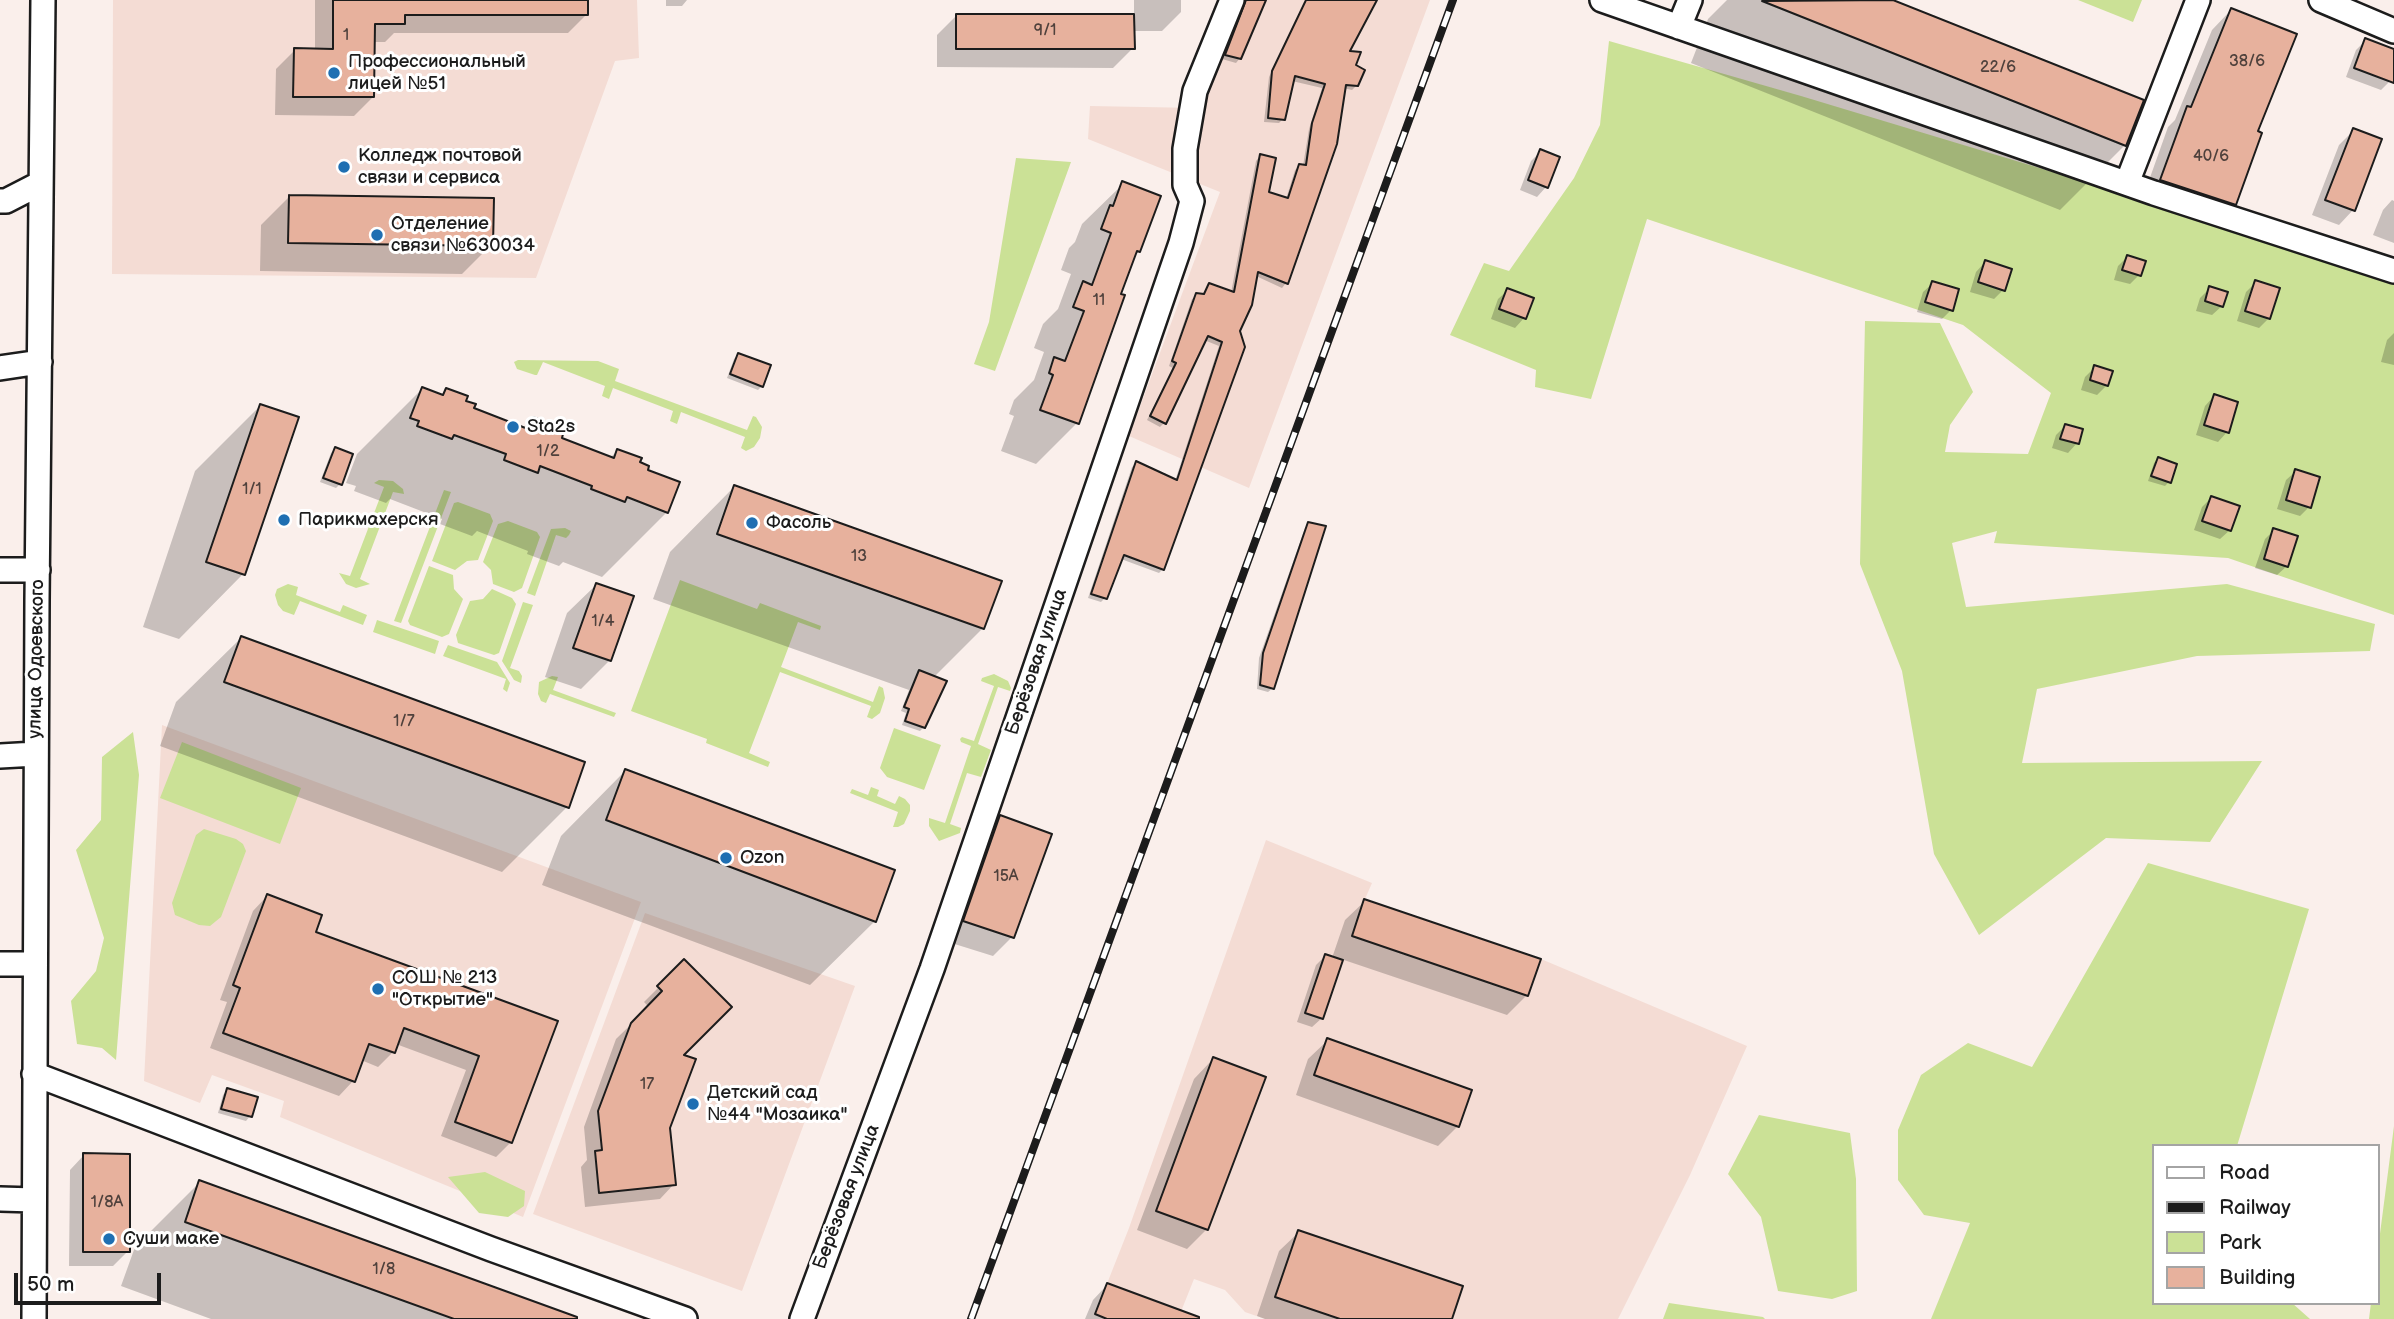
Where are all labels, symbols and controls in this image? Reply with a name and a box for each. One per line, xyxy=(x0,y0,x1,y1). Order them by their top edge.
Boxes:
house number: 9/1 xyxy=(1034,21,1056,41)
house number: 1 xyxy=(343,26,349,46)
place label: Профессиональный лицей №51 xyxy=(348,51,526,95)
house number: 38/6 xyxy=(2229,52,2265,72)
house number: 22/6 xyxy=(1980,58,2016,78)
marker: Профессиональный лицей №51 xyxy=(326,65,342,81)
place label: Колледж почтовой связи и сервиса xyxy=(358,145,522,189)
house number: 40/6 xyxy=(2193,147,2229,167)
marker: Колледж почтовой связи и сервиса xyxy=(336,159,352,175)
place label: Отделение связи №630034 xyxy=(391,213,535,257)
marker: Отделение связи №630034 xyxy=(369,227,385,243)
house number: 11 xyxy=(1093,291,1105,311)
place label: Sta2s xyxy=(527,416,575,438)
marker: Sta2s xyxy=(505,419,521,435)
house number: 1/2 xyxy=(537,442,559,462)
house number: 1/1 xyxy=(242,480,262,500)
place label: Парикмахерскя xyxy=(298,509,439,531)
marker: Парикмахерскя xyxy=(276,512,292,528)
place label: Фасоль xyxy=(766,512,831,534)
marker: Фасоль xyxy=(744,515,760,531)
house number: 13 xyxy=(851,547,867,567)
street label: улица Одоевского xyxy=(24,579,50,739)
street label: Берёзовая улица xyxy=(1001,586,1073,738)
house number: 1/4 xyxy=(591,612,615,632)
house number: 1/7 xyxy=(393,712,415,732)
place label: Ozon xyxy=(740,847,785,869)
marker: Ozon xyxy=(718,850,734,866)
house number: 15А xyxy=(993,867,1019,887)
place label: СОШ № 213 "Открытие" xyxy=(392,967,498,1011)
marker: СОШ № 213 "Открытие" xyxy=(370,981,386,997)
house number: 17 xyxy=(640,1075,654,1095)
place label: Детский сад №44 "Мозаика" xyxy=(707,1082,847,1126)
marker: Детский сад №44 "Мозаика" xyxy=(685,1096,701,1112)
street label: Берёзовая улица xyxy=(809,1121,885,1273)
legend xyxy=(2152,1144,2380,1305)
text: Road xyxy=(2219,1160,2270,1185)
house number: 1/8А xyxy=(91,1193,123,1213)
text: Railway xyxy=(2219,1195,2291,1220)
place label: Суши маке xyxy=(123,1228,219,1250)
text: Park xyxy=(2219,1230,2261,1255)
marker: Суши маке xyxy=(101,1231,117,1247)
scale bar xyxy=(18,1260,164,1304)
house number: 1/8 xyxy=(373,1260,395,1280)
text: Building xyxy=(2219,1265,2295,1290)
text: 50 m xyxy=(27,1272,74,1297)

